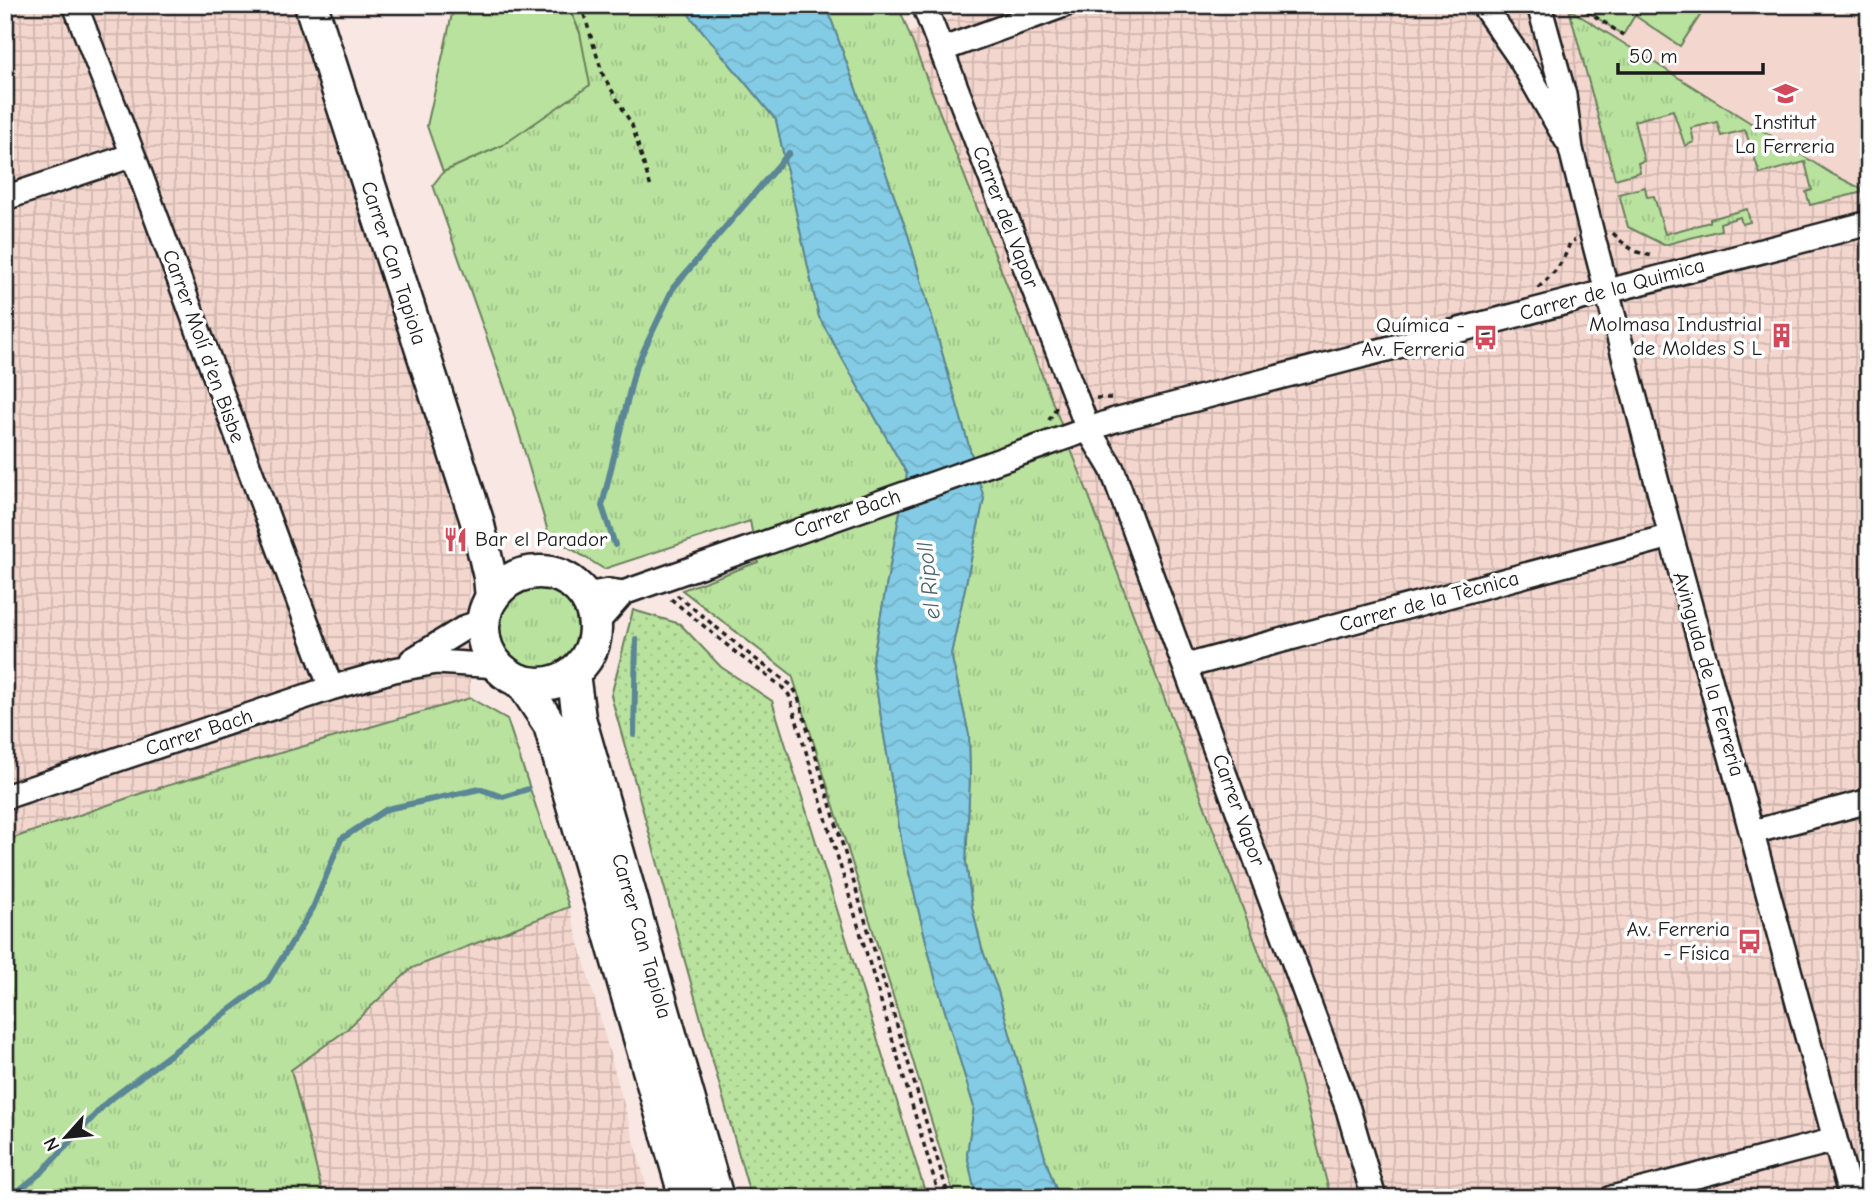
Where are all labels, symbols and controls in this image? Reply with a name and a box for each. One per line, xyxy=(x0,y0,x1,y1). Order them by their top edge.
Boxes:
scale bar xyxy=(1618,32,1764,76)
text: 50 m xyxy=(1629,44,1678,68)
school or university icon: Institut La Ferreria xyxy=(1771,79,1799,107)
place label: Institut La Ferreria xyxy=(1735,110,1835,158)
street label: Carrer del Vapor xyxy=(968,142,1044,292)
street label: Carrer Can Tapiola xyxy=(356,178,432,348)
street label: Carrer Molí d'en Bisbe xyxy=(158,246,250,446)
street label: Carrer de la Quimica xyxy=(1517,253,1707,325)
place label: Molmasa Industrial de Moldes S L xyxy=(1589,312,1762,360)
place label: Química - Av. Ferreria xyxy=(1362,313,1465,361)
building icon: Molmasa Industrial de Moldes S L xyxy=(1768,322,1796,350)
bus stop icon: Química - Av. Ferreria xyxy=(1471,323,1499,351)
street label: Carrer Bach xyxy=(791,484,903,542)
restaurant icon: Bar el Parador xyxy=(441,525,469,553)
place label: Bar el Parador xyxy=(475,527,608,551)
water label: el Ripoll xyxy=(911,540,946,621)
street label: Carrer de la Tècnica xyxy=(1337,565,1521,637)
street label: Avinguda de la Ferreria xyxy=(1668,569,1750,779)
street label: Carrer Bach xyxy=(142,703,256,761)
street label: Carrer Vapor xyxy=(1208,751,1271,870)
street label: Carrer Can Tapiola xyxy=(607,851,677,1021)
place label: Av. Ferreria - Física xyxy=(1627,917,1730,965)
bus stop icon: Av. Ferreria - Física xyxy=(1736,927,1764,955)
north arrow xyxy=(32,1102,102,1172)
text: N xyxy=(39,1134,64,1155)

